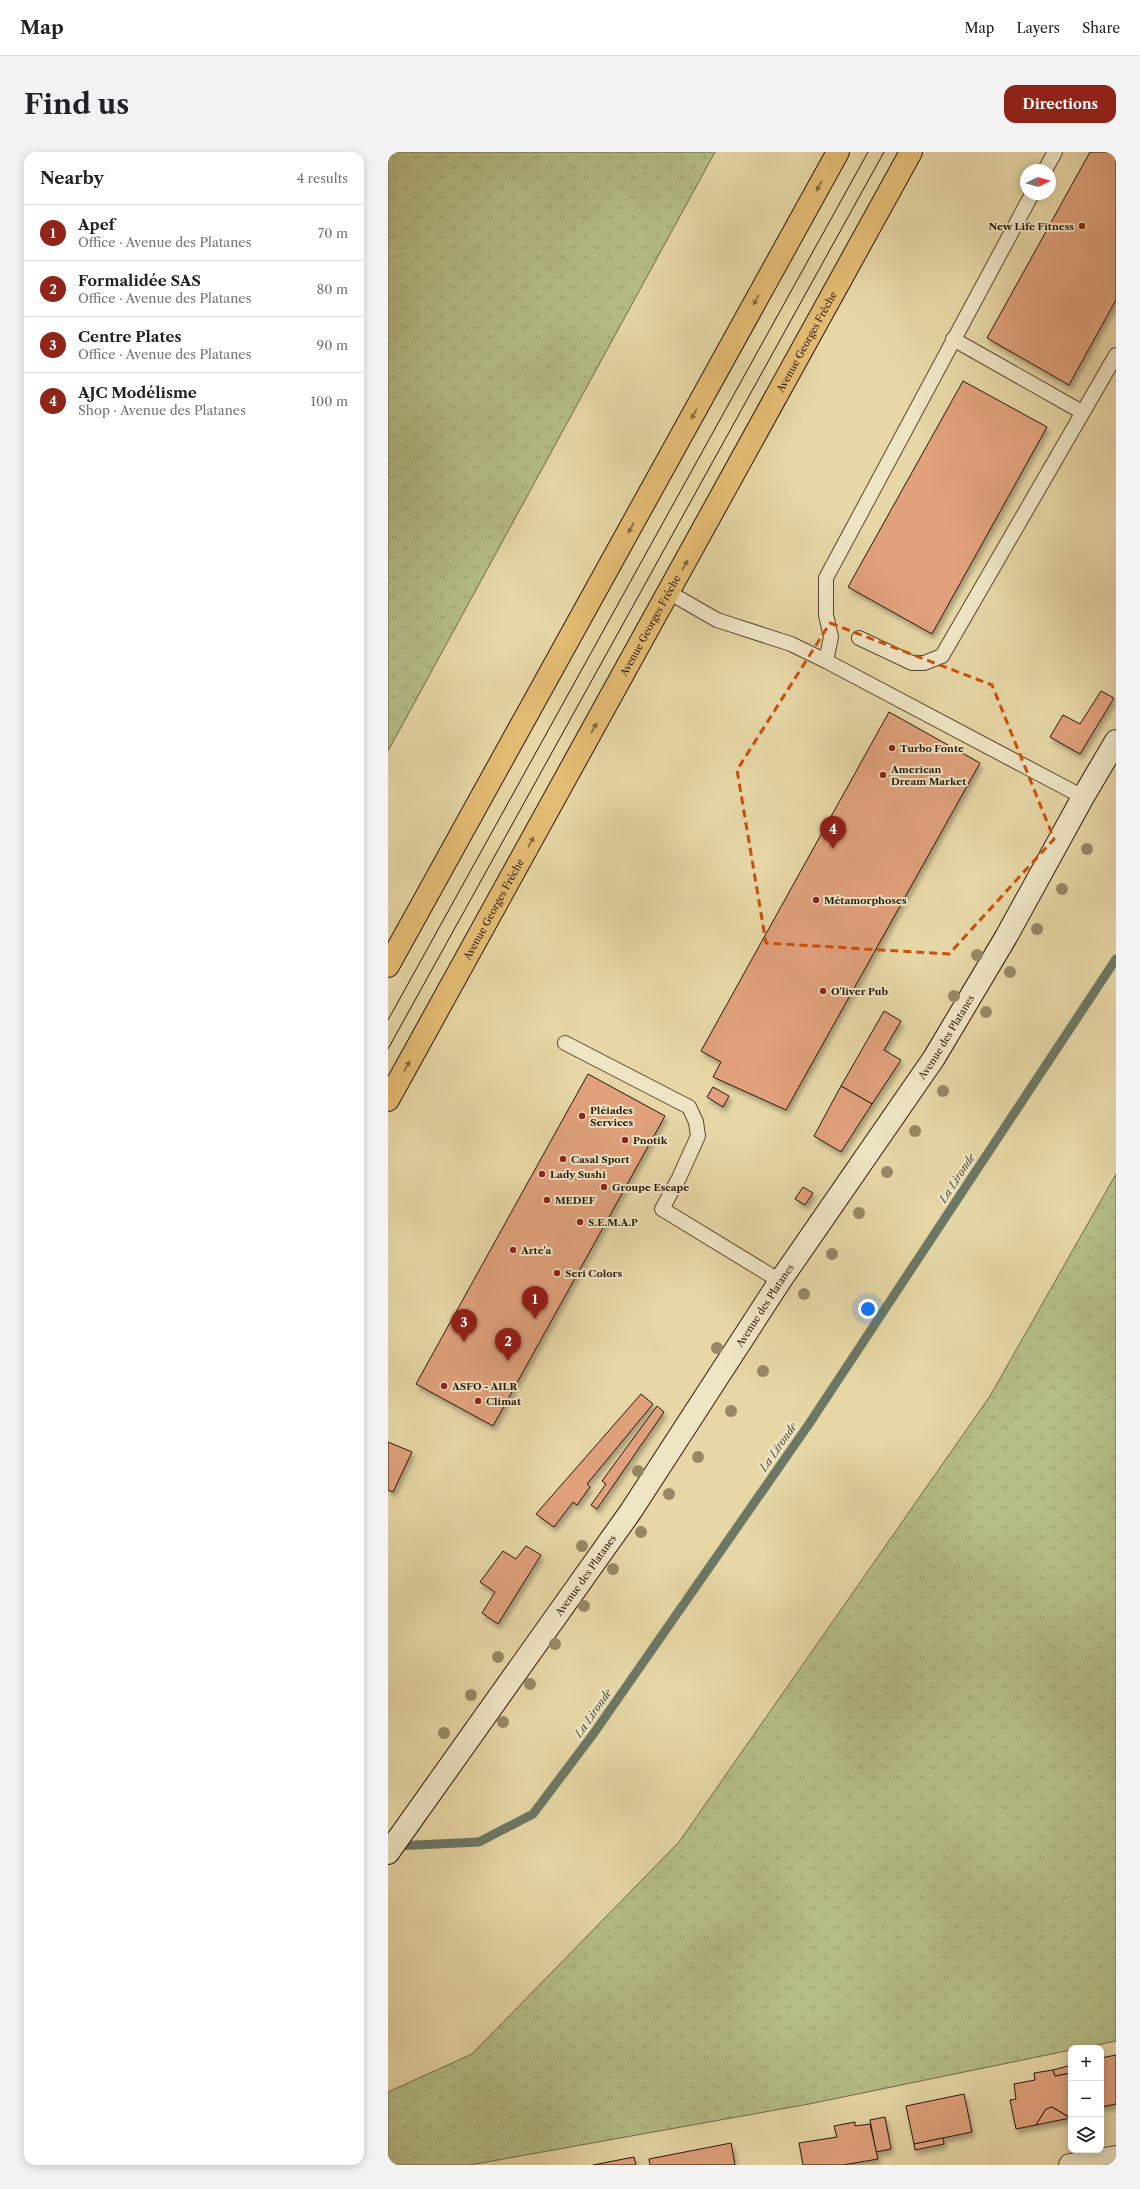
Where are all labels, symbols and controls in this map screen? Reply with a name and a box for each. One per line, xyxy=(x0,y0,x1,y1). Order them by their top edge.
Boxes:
text: Map xyxy=(20,16,64,39)
text: Map xyxy=(964,19,994,37)
text: Layers xyxy=(1016,19,1060,37)
text: Share xyxy=(1082,19,1120,37)
button: Directions xyxy=(1004,85,1116,123)
text: Find us xyxy=(24,87,129,121)
north arrow xyxy=(1020,164,1056,200)
text: Nearby xyxy=(40,168,104,188)
text: 4 results xyxy=(297,170,348,186)
one-way arrow xyxy=(816,180,822,192)
text: Apef xyxy=(78,215,115,234)
place label: New Life Fitness xyxy=(989,220,1074,233)
marker: New Life Fitness xyxy=(1077,221,1087,231)
text: 1 xyxy=(50,225,56,241)
text: 70 m xyxy=(318,225,348,241)
text: Office · Avenue des Platanes xyxy=(78,234,251,250)
text: Formalidée SAS xyxy=(78,271,201,290)
text: 2 xyxy=(49,281,57,297)
text: 80 m xyxy=(316,281,348,297)
street label: Avenue Georges Frêche xyxy=(773,289,840,396)
text: Office · Avenue des Platanes xyxy=(78,290,251,306)
one-way arrow xyxy=(753,294,760,306)
text: Centre Plates xyxy=(78,327,181,346)
text: 3 xyxy=(49,337,57,353)
text: 90 m xyxy=(317,337,348,353)
text: Office · Avenue des Platanes xyxy=(78,346,251,362)
text: AJC Modélisme xyxy=(78,383,197,402)
text: 4 xyxy=(49,393,57,409)
text: 100 m xyxy=(310,393,348,409)
text: Shop · Avenue des Platanes xyxy=(78,402,246,418)
one-way arrow xyxy=(690,408,697,420)
one-way arrow xyxy=(628,522,635,534)
one-way arrow xyxy=(681,560,688,571)
street label: Avenue Georges Frêche xyxy=(617,573,684,679)
one-way arrow xyxy=(591,722,598,734)
place label: Turbo Fonte xyxy=(900,742,964,755)
marker: Turbo Fonte xyxy=(887,743,897,753)
place label: American Dream Market xyxy=(890,763,966,788)
marker: American Dream Market xyxy=(878,770,888,780)
pin: 4 xyxy=(820,816,846,849)
one-way arrow xyxy=(528,836,535,848)
street label: Avenue Georges Frêche xyxy=(460,856,527,963)
place label: Métamorphoses xyxy=(824,894,907,907)
marker: Métamorphoses xyxy=(811,895,821,905)
place label: O'liver Pub xyxy=(831,985,888,998)
marker: O'liver Pub xyxy=(818,986,828,996)
street label: Avenue des Platanes xyxy=(915,992,977,1083)
one-way arrow xyxy=(404,1060,410,1072)
place label: Pléiades Services xyxy=(590,1104,633,1129)
marker: Pléiades Services xyxy=(577,1111,587,1121)
place label: Pnotik xyxy=(633,1134,668,1147)
marker: Pnotik xyxy=(620,1135,630,1145)
water label: La Lironde xyxy=(935,1150,978,1206)
place label: Casal Sport xyxy=(571,1153,630,1166)
marker: Casal Sport xyxy=(558,1154,568,1164)
place label: Lady Sushi xyxy=(550,1168,606,1181)
marker: Lady Sushi xyxy=(537,1169,547,1179)
place label: Groupe Escape xyxy=(612,1181,689,1194)
marker: Groupe Escape xyxy=(599,1182,609,1192)
place label: MEDEF xyxy=(555,1194,596,1207)
marker: MEDEF xyxy=(542,1195,552,1205)
place label: S.E.M.A.P xyxy=(588,1216,638,1229)
marker: S.E.M.A.P xyxy=(575,1217,585,1227)
place label: Arte'a xyxy=(520,1244,552,1257)
marker: Arte'a xyxy=(508,1245,518,1255)
street label: Avenue des Platanes xyxy=(733,1261,797,1350)
place label: Seri Colors xyxy=(565,1267,623,1280)
marker: Seri Colors xyxy=(552,1268,562,1278)
pin: 1 xyxy=(522,1286,548,1319)
your location xyxy=(858,1299,878,1319)
pin: 3 xyxy=(451,1309,477,1342)
pin: 2 xyxy=(495,1328,521,1361)
place label: ASFO - AILR xyxy=(451,1380,518,1393)
marker: ASFO - AILR xyxy=(439,1381,449,1391)
place label: Climat xyxy=(486,1395,521,1408)
marker: Climat xyxy=(473,1396,483,1406)
water label: La Lironde xyxy=(756,1420,800,1475)
street label: Avenue des Platanes xyxy=(552,1532,619,1619)
water label: La Lironde xyxy=(571,1686,615,1741)
map controls xyxy=(1068,2045,1104,2153)
button: + xyxy=(1068,2045,1104,2081)
button: − xyxy=(1068,2081,1104,2117)
button: layers xyxy=(1068,2117,1104,2153)

